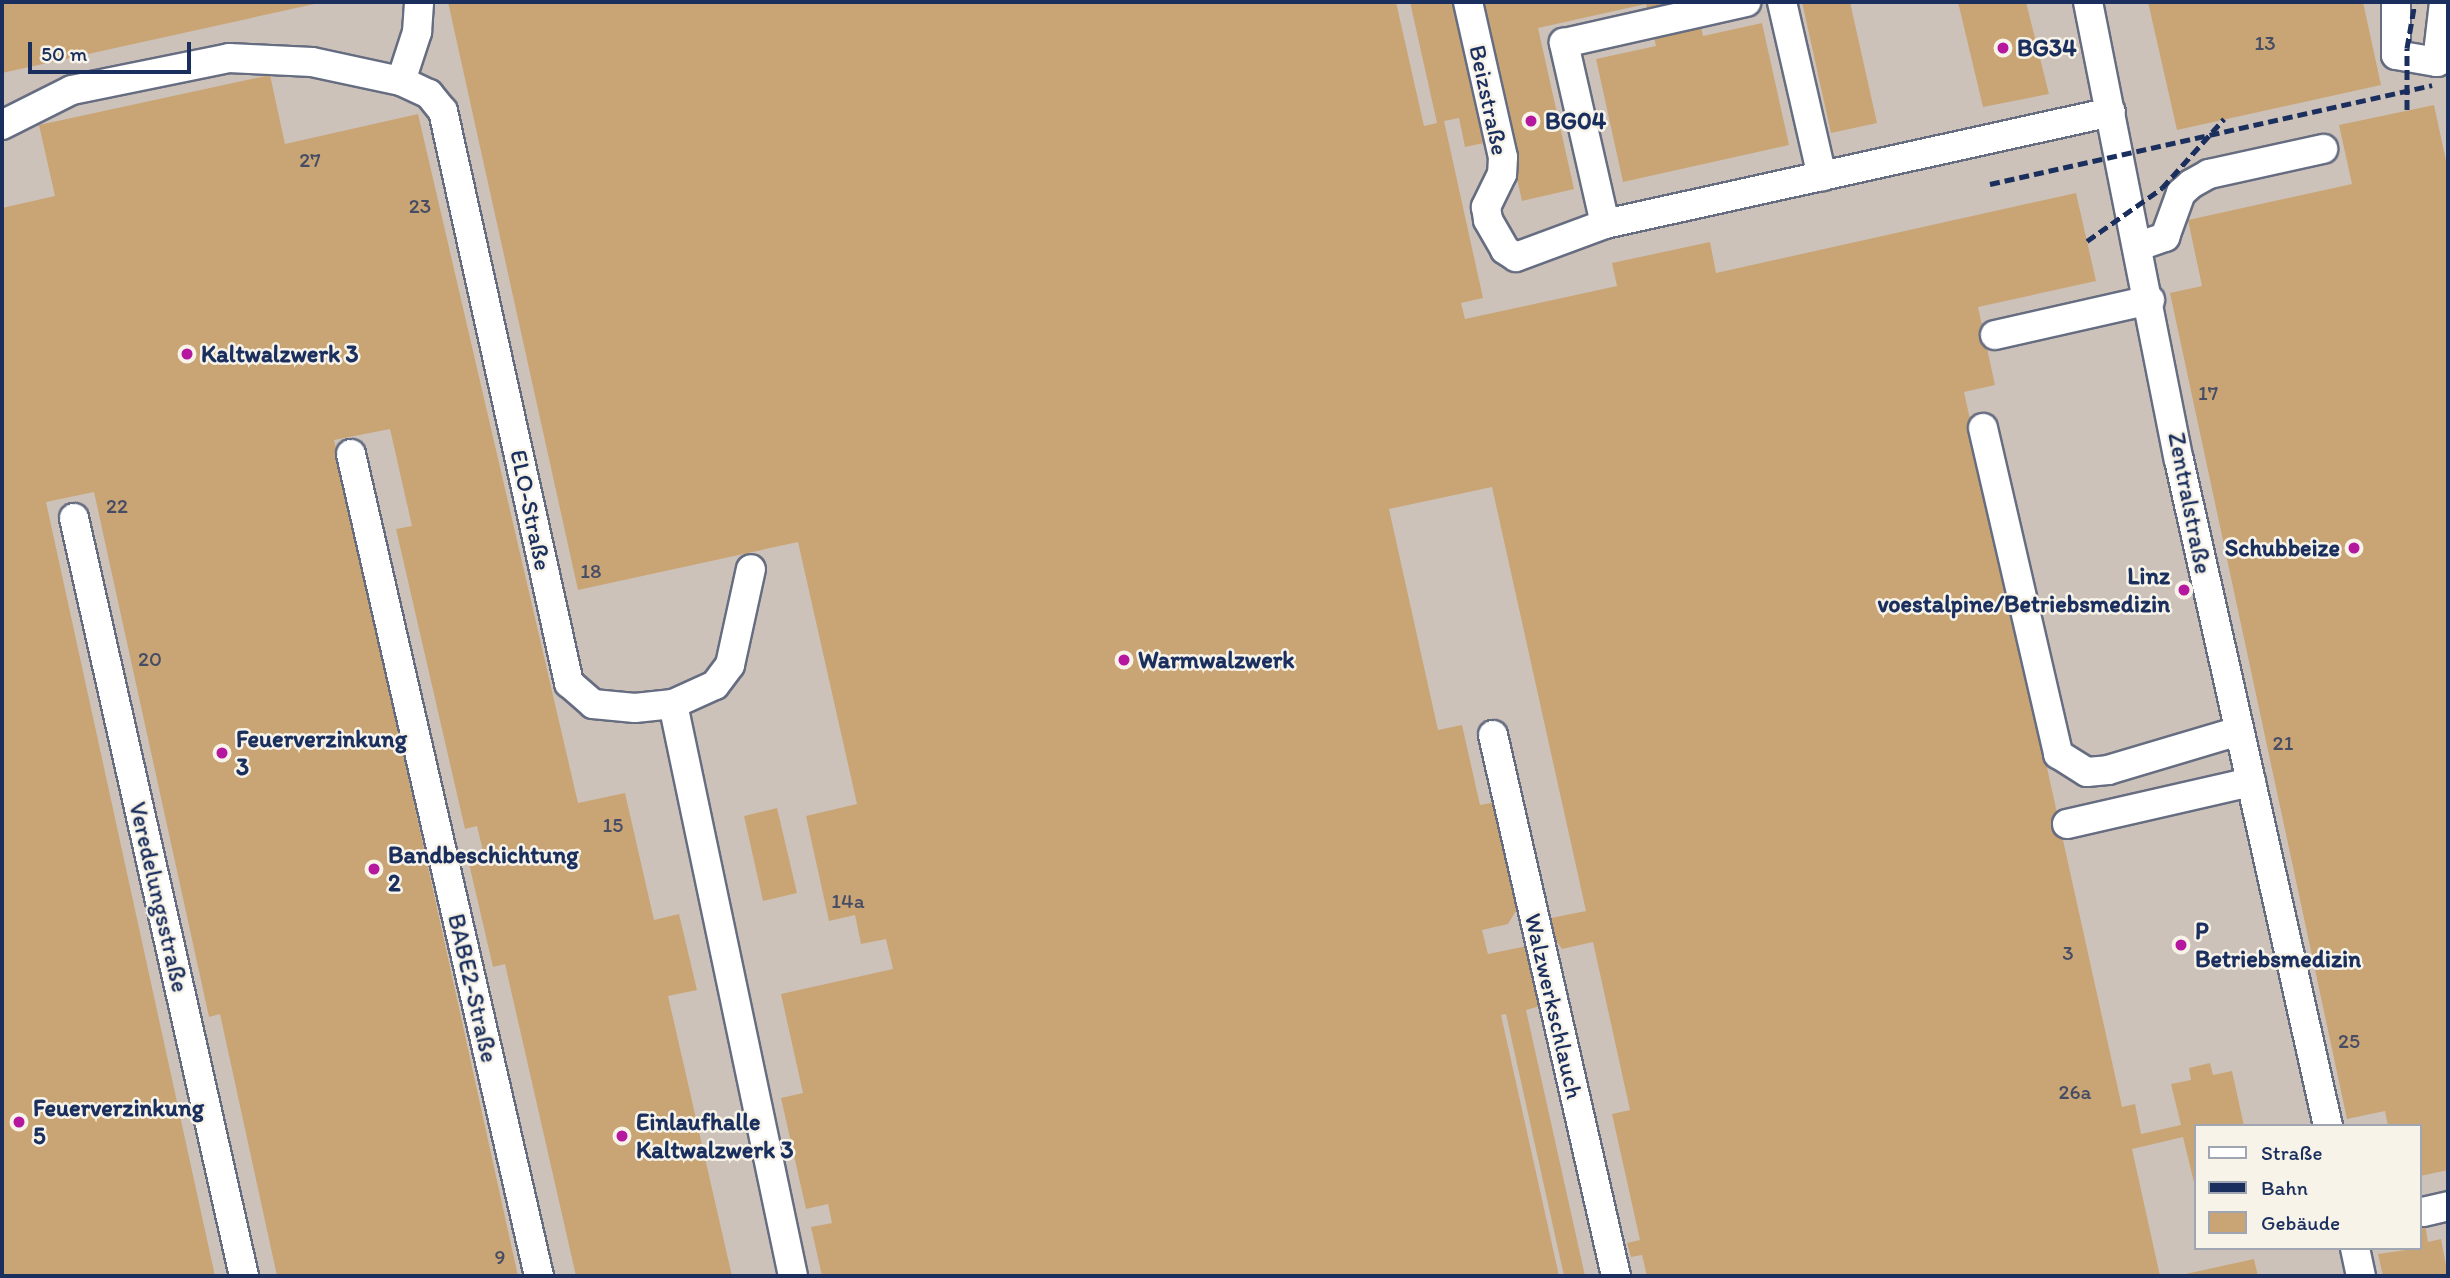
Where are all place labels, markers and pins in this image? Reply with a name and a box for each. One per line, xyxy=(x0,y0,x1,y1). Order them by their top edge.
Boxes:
place label: BG34 xyxy=(2017,34,2077,62)
marker: BG34 xyxy=(1995,40,2011,56)
place label: BG04 xyxy=(1545,107,1606,135)
marker: BG04 xyxy=(1523,113,1539,129)
place label: Kaltwalzwerk 3 xyxy=(201,340,359,368)
marker: Kaltwalzwerk 3 xyxy=(179,346,195,362)
place label: Schubbeize xyxy=(2225,534,2340,562)
marker: Schubbeize xyxy=(2346,540,2362,556)
place label: Linz voestalpine/Betriebsmedizin xyxy=(1877,562,2170,618)
marker: Linz voestalpine/Betriebsmedizin xyxy=(2176,582,2192,598)
place label: Warmwalzwerk xyxy=(1138,646,1295,674)
marker: Warmwalzwerk xyxy=(1116,652,1132,668)
place label: Feuerverzinkung 3 xyxy=(236,725,407,781)
marker: Feuerverzinkung 3 xyxy=(214,745,230,761)
place label: Bandbeschichtung 2 xyxy=(388,841,578,897)
marker: Bandbeschichtung 2 xyxy=(366,861,382,877)
place label: P Betriebsmedizin xyxy=(2195,917,2361,973)
marker: P Betriebsmedizin xyxy=(2173,937,2189,953)
place label: Feuerverzinkung 5 xyxy=(33,1094,204,1150)
place label: Einlaufhalle Kaltwalzwerk 3 xyxy=(636,1108,794,1164)
marker: Feuerverzinkung 5 xyxy=(11,1114,27,1130)
marker: Einlaufhalle Kaltwalzwerk 3 xyxy=(614,1128,630,1144)

